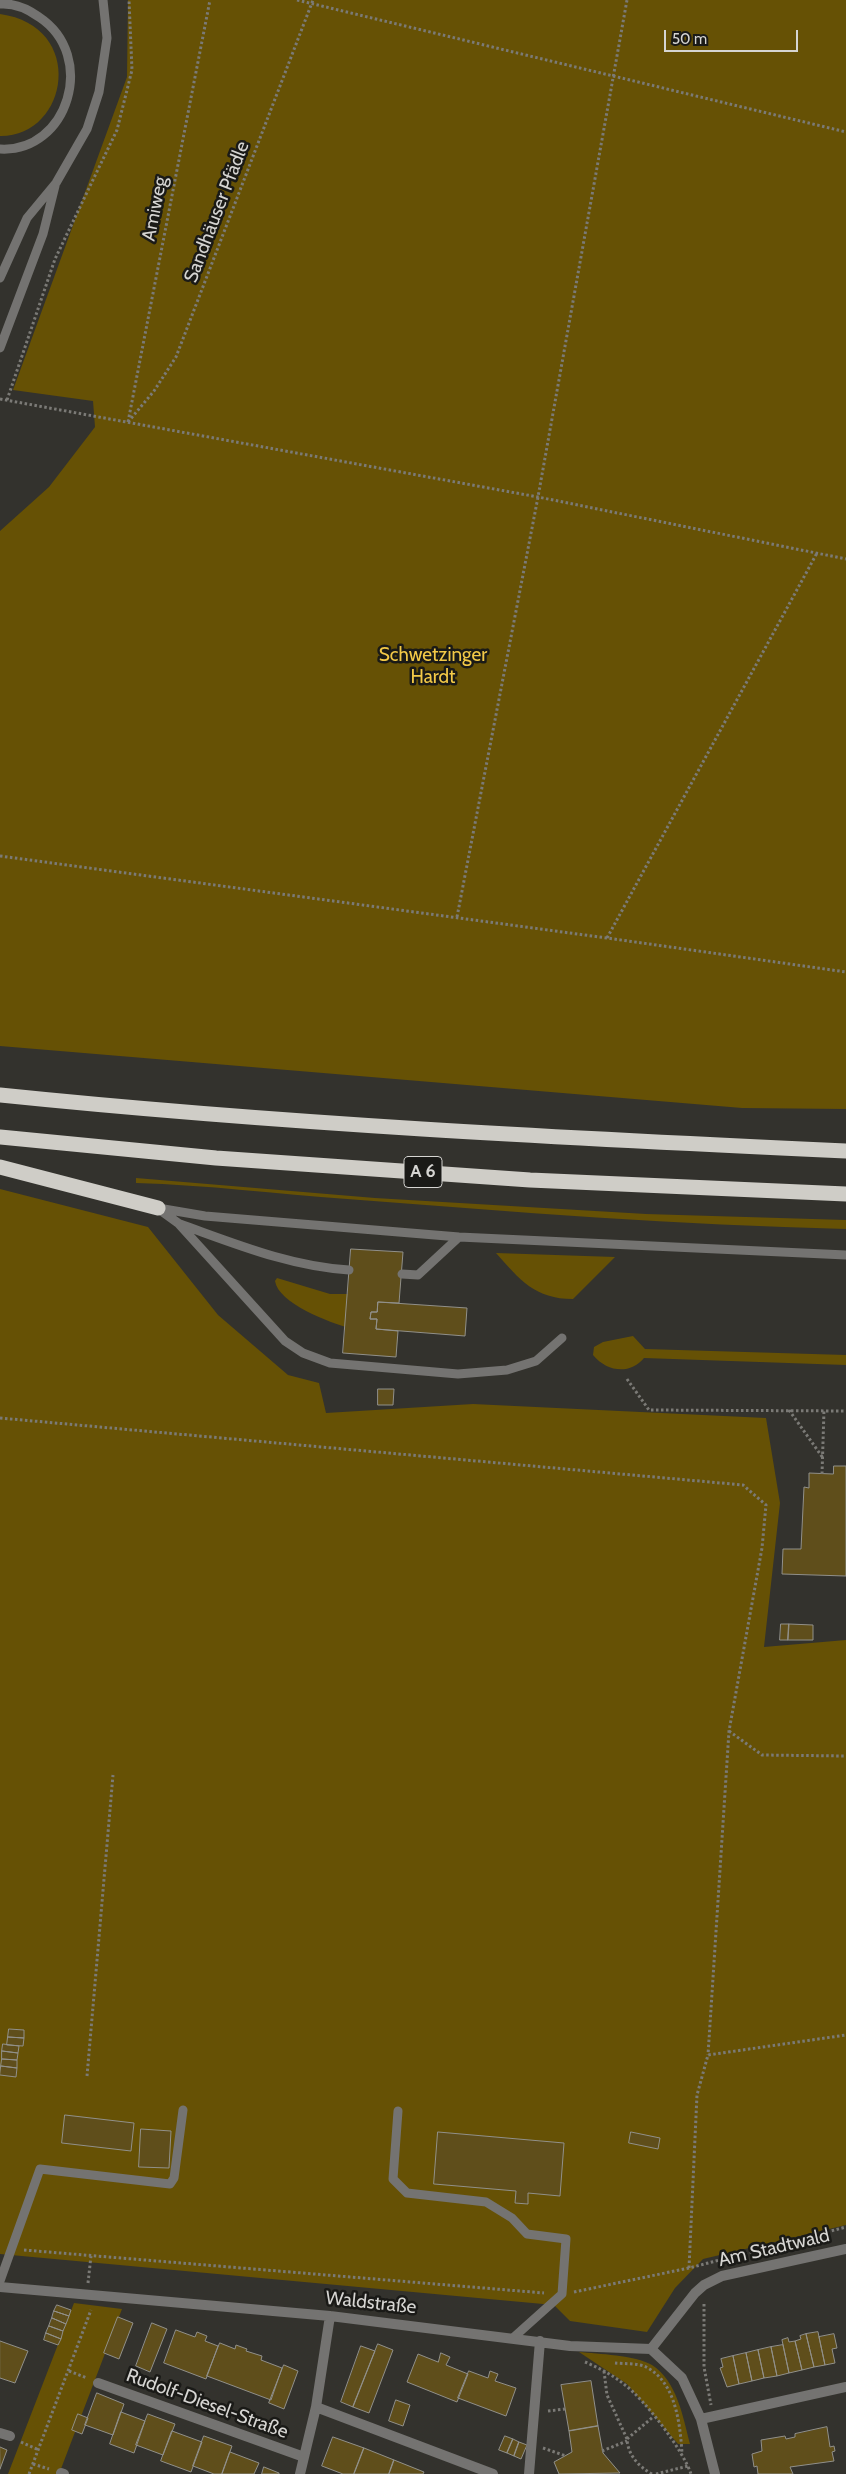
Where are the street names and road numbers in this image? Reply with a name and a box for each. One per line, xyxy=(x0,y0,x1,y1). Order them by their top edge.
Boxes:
street label: Sandhäuser Pfädle xyxy=(180,138,254,286)
street label: Amiweg xyxy=(138,175,172,243)
road number: A 6 xyxy=(404,1156,442,1188)
street label: Am Stadtwald xyxy=(716,2224,832,2272)
street label: Waldstraße xyxy=(324,2287,418,2319)
street label: Rudolf-Diesel-Straße xyxy=(123,2364,291,2444)

